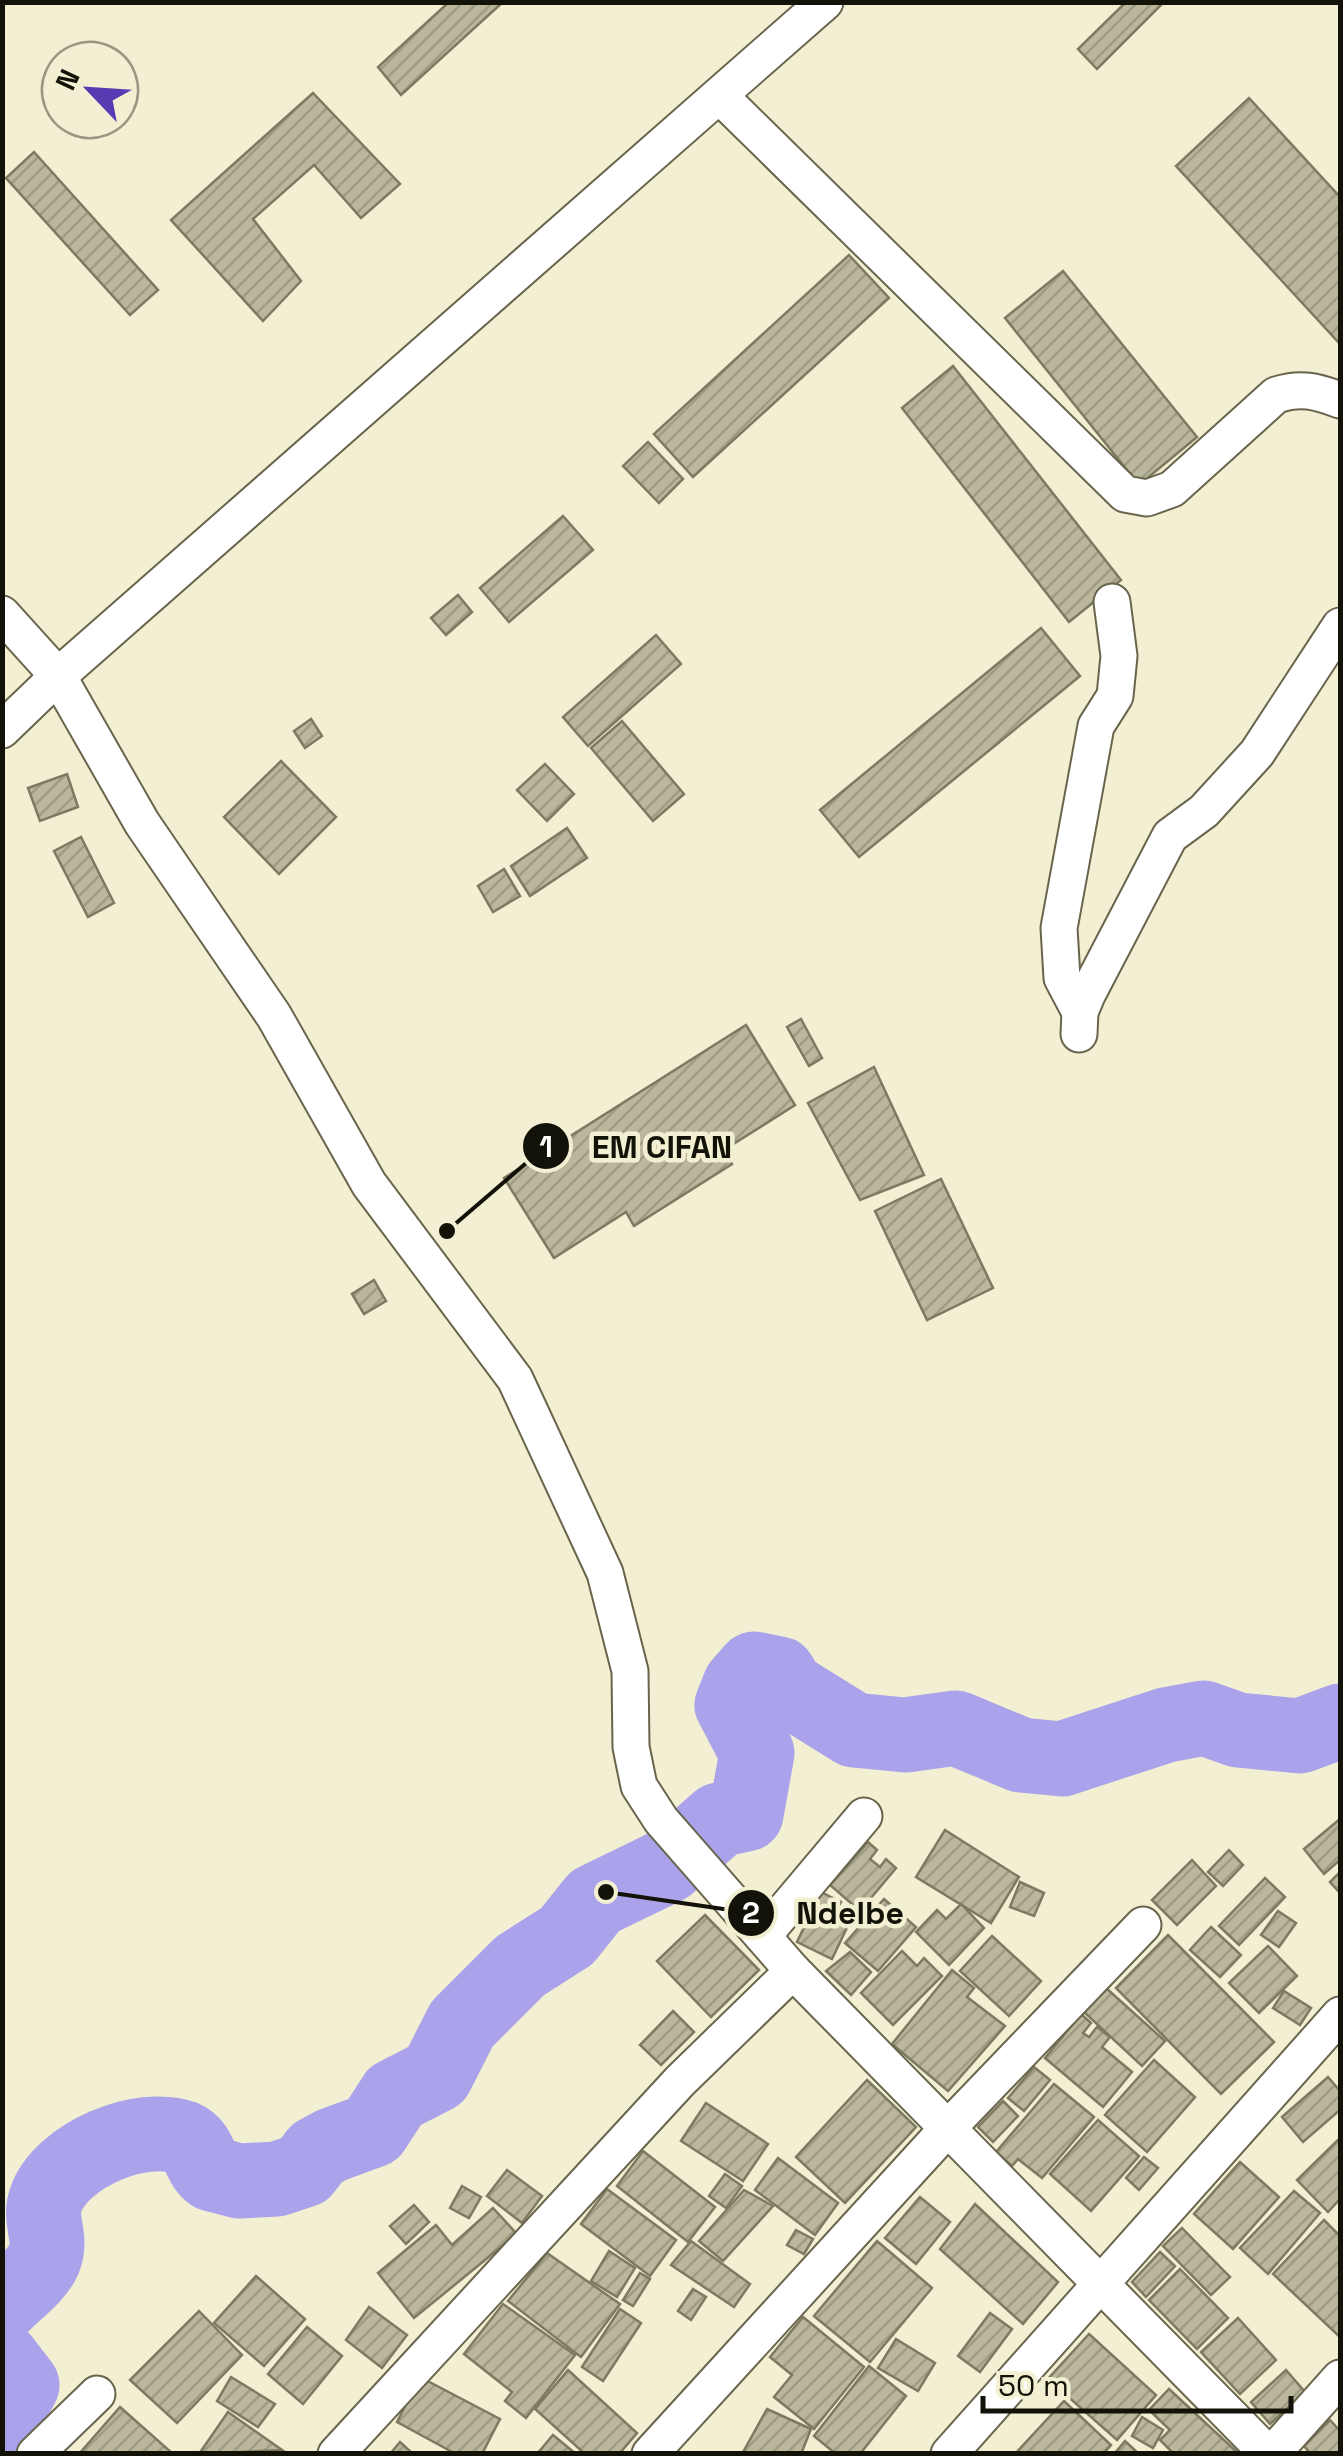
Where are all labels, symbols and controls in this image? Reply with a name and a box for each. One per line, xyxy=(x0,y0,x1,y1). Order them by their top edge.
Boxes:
north arrow xyxy=(40,40,140,140)
text: N xyxy=(47,63,88,96)
callout: EM CIFAN xyxy=(521,1115,752,1177)
text: 1 xyxy=(539,1127,553,1166)
text: EM CIFAN xyxy=(592,1127,732,1167)
callout: Ndelbe xyxy=(726,1882,924,1944)
text: 2 xyxy=(742,1893,760,1932)
text: Ndelbe xyxy=(796,1893,904,1933)
scale bar xyxy=(983,2351,1290,2413)
text: 50 m xyxy=(998,2366,1069,2405)

